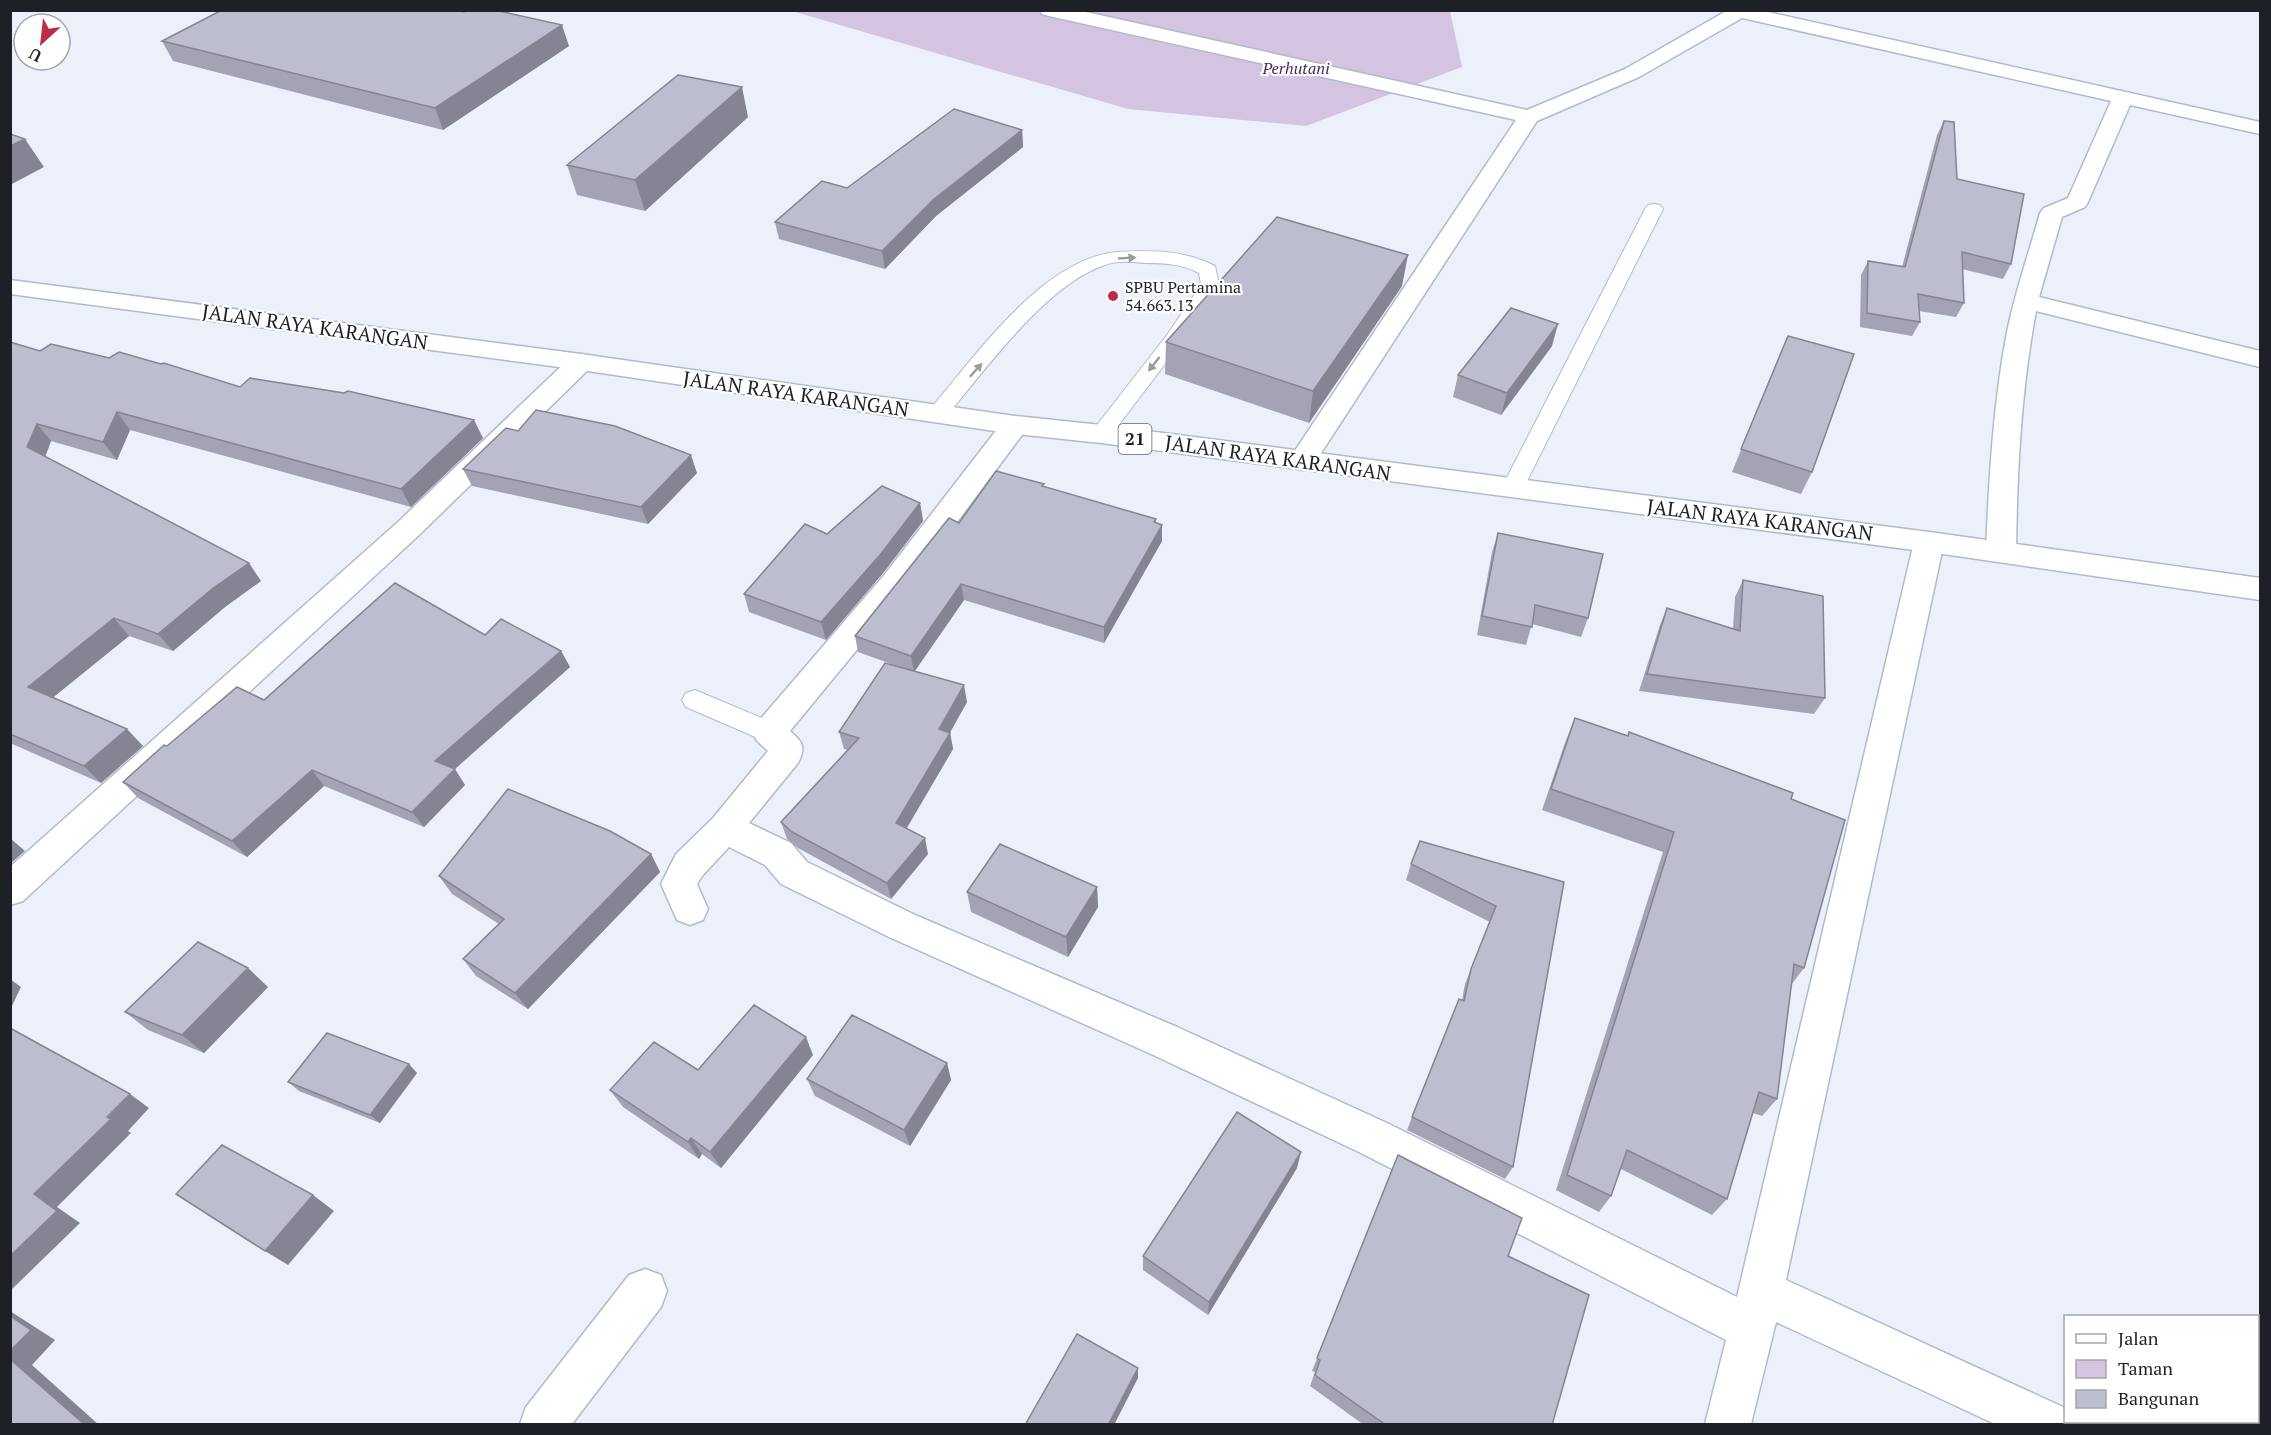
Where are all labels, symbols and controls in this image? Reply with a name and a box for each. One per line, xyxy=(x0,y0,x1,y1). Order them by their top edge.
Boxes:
north arrow xyxy=(12,12,72,72)
text: U xyxy=(25,43,45,68)
park label: Perhutani xyxy=(1261,57,1330,79)
one-way arrow xyxy=(1117,253,1136,262)
place label: SPBU Pertamina 54.663.13 xyxy=(1125,276,1241,316)
marker: SPBU Pertamina 54.663.13 xyxy=(1106,289,1120,303)
street label: JALAN RAYA KARANGAN xyxy=(200,297,430,356)
one-way arrow xyxy=(1148,356,1160,371)
one-way arrow xyxy=(969,363,982,378)
street label: JALAN RAYA KARANGAN xyxy=(681,364,911,423)
road number: 21 xyxy=(1118,424,1152,454)
street label: JALAN RAYA KARANGAN xyxy=(1163,428,1393,487)
street label: JALAN RAYA KARANGAN xyxy=(1645,492,1875,547)
legend xyxy=(2064,1315,2259,1423)
text: Jalan xyxy=(2118,1326,2159,1350)
text: Taman xyxy=(2118,1356,2173,1380)
text: Bangunan xyxy=(2118,1386,2199,1410)

